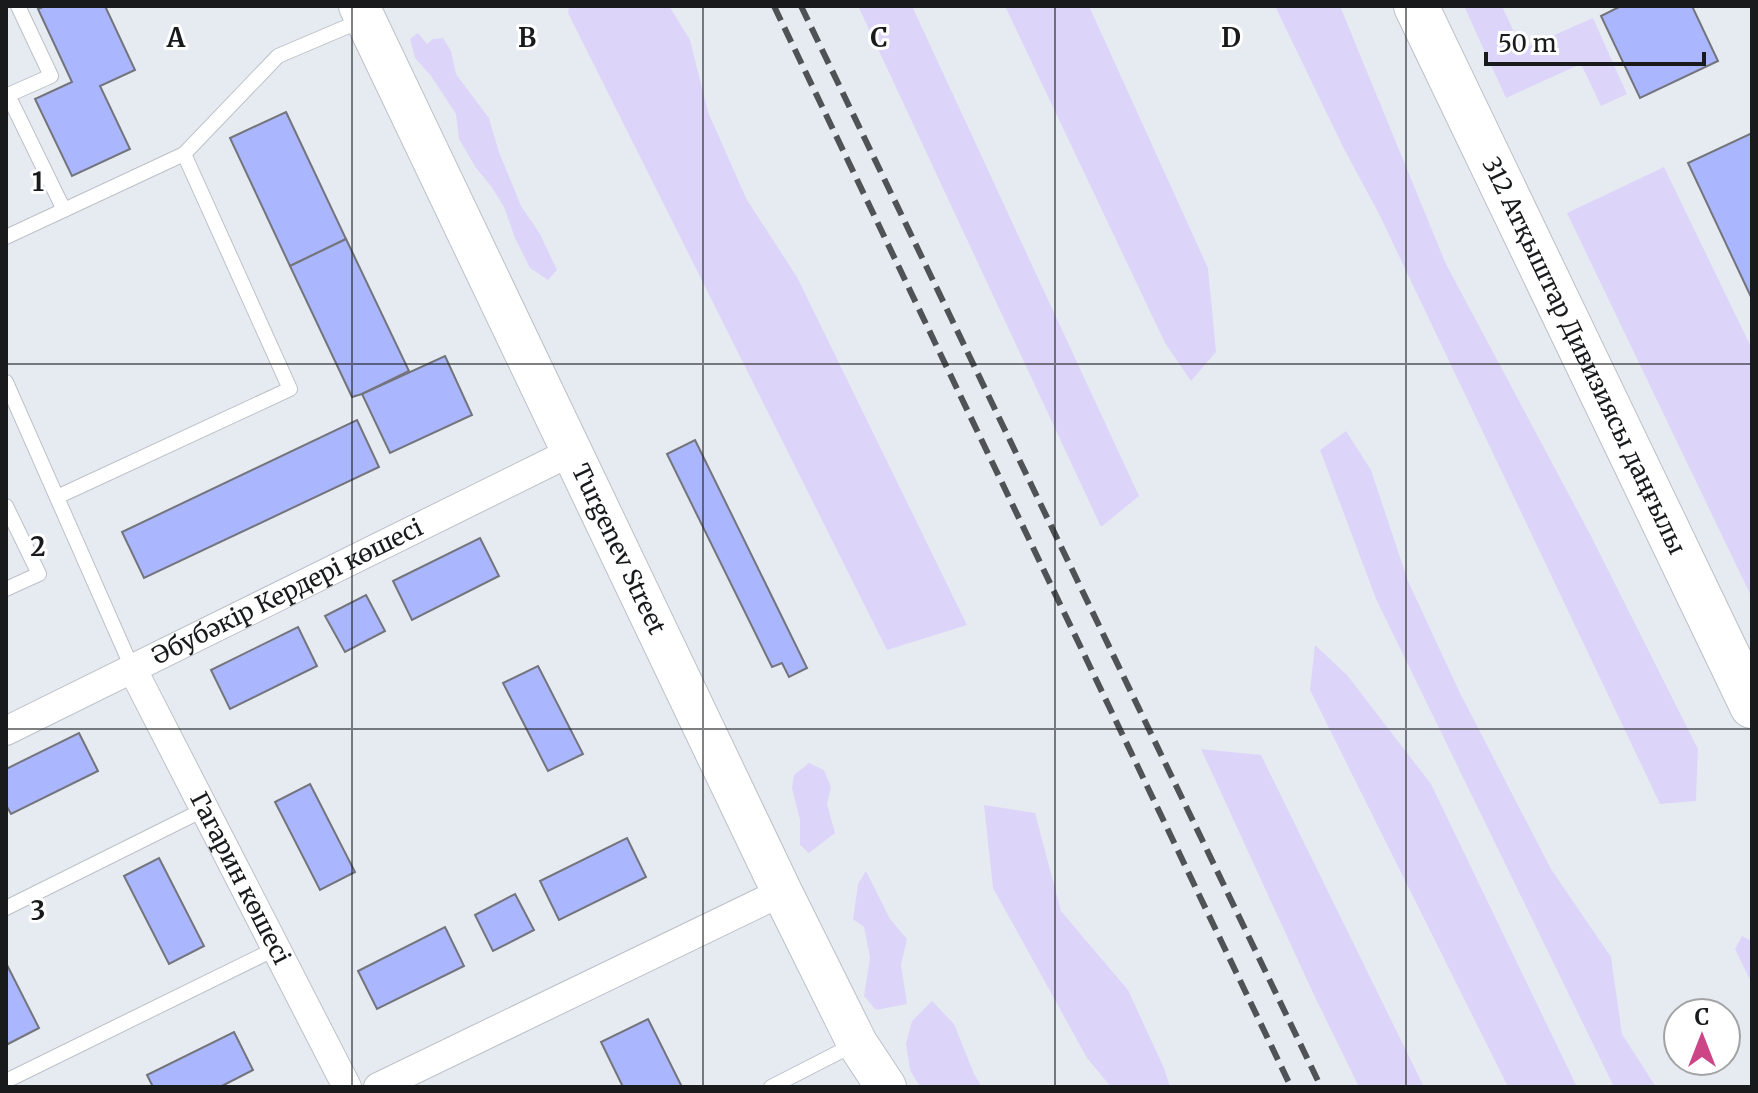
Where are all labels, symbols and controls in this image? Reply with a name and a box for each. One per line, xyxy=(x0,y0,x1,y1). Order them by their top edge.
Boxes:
scale bar xyxy=(1486,16,1704,66)
text: A xyxy=(166,21,186,54)
text: B xyxy=(518,21,536,54)
text: C xyxy=(870,21,888,54)
text: D xyxy=(1221,21,1241,54)
text: 50 m xyxy=(1498,28,1557,59)
street label: 312 Атқыштар Дивизиясы даңғылы xyxy=(1476,152,1693,559)
text: 1 xyxy=(32,165,44,198)
street label: Turgenev Street xyxy=(565,459,673,640)
street label: Әбубәкір Кердері көшесі xyxy=(147,512,428,671)
text: 2 xyxy=(30,530,46,563)
street label: Гагарин көшесі xyxy=(183,787,297,970)
text: 3 xyxy=(31,894,45,927)
north arrow xyxy=(1662,997,1742,1077)
text: С xyxy=(1695,1003,1709,1031)

